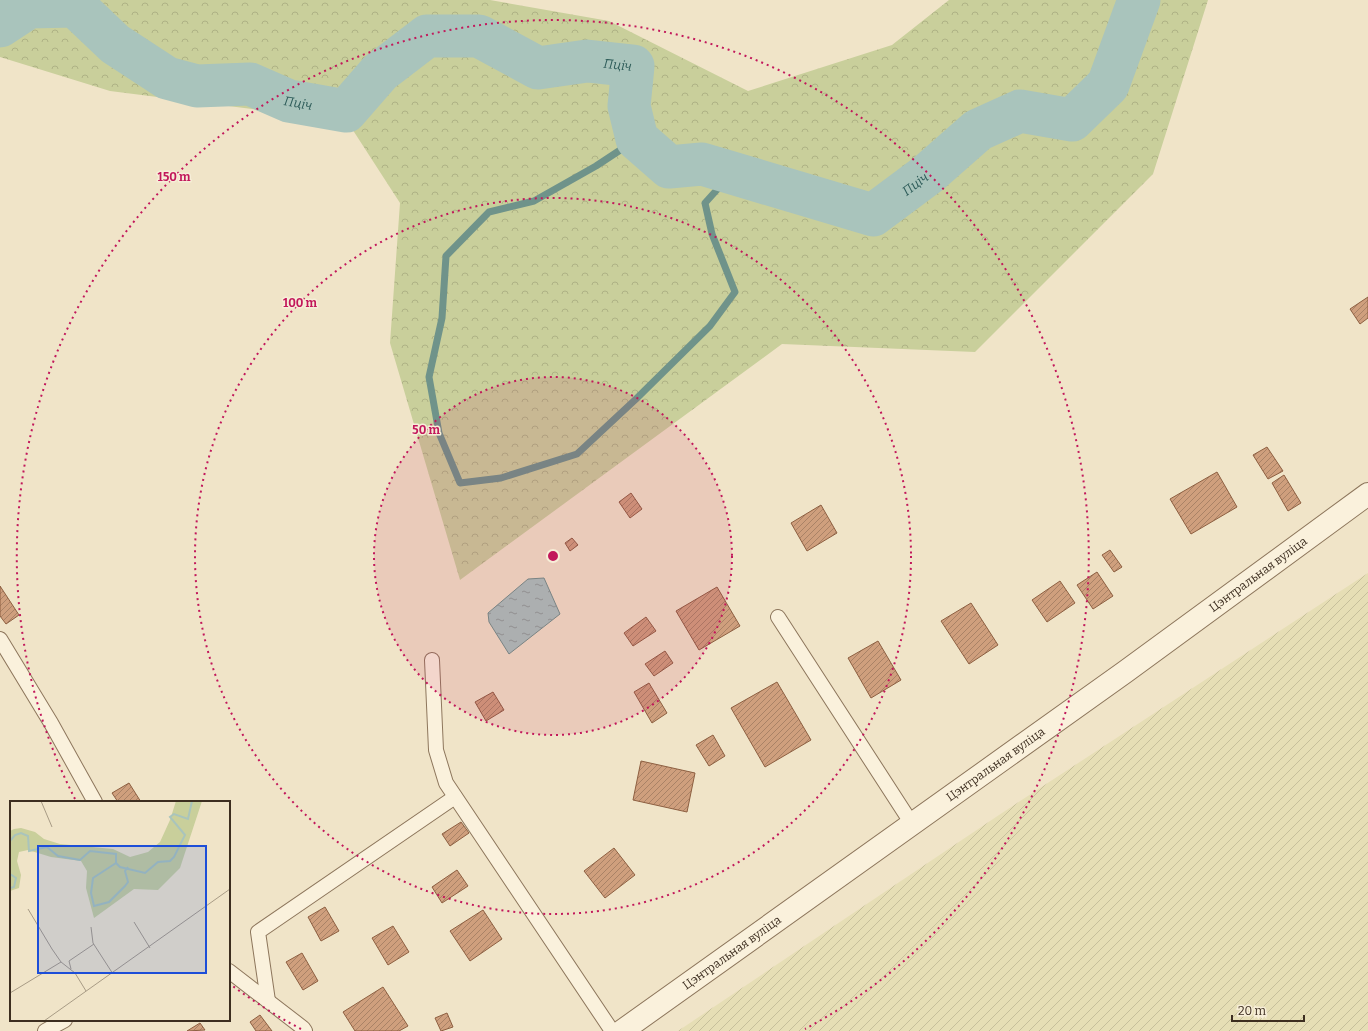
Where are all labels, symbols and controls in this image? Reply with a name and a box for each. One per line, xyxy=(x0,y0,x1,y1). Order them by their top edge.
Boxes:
water label: Пціч xyxy=(603,55,633,73)
water label: Пціч xyxy=(283,93,314,112)
water label: Пціч xyxy=(899,169,931,198)
text: 150 m xyxy=(158,170,191,184)
text: 100 m xyxy=(283,296,318,310)
text: 50 m xyxy=(412,423,440,437)
street label: Цэнтральная вуліца xyxy=(1207,534,1310,615)
centre of rings xyxy=(546,549,560,563)
street label: Цэнтральная вуліца xyxy=(944,724,1048,804)
inset map xyxy=(10,801,230,1021)
street label: Цэнтральная вуліца xyxy=(680,912,784,992)
scale bar xyxy=(1232,997,1304,1023)
text: 20 m xyxy=(1238,1004,1267,1018)

